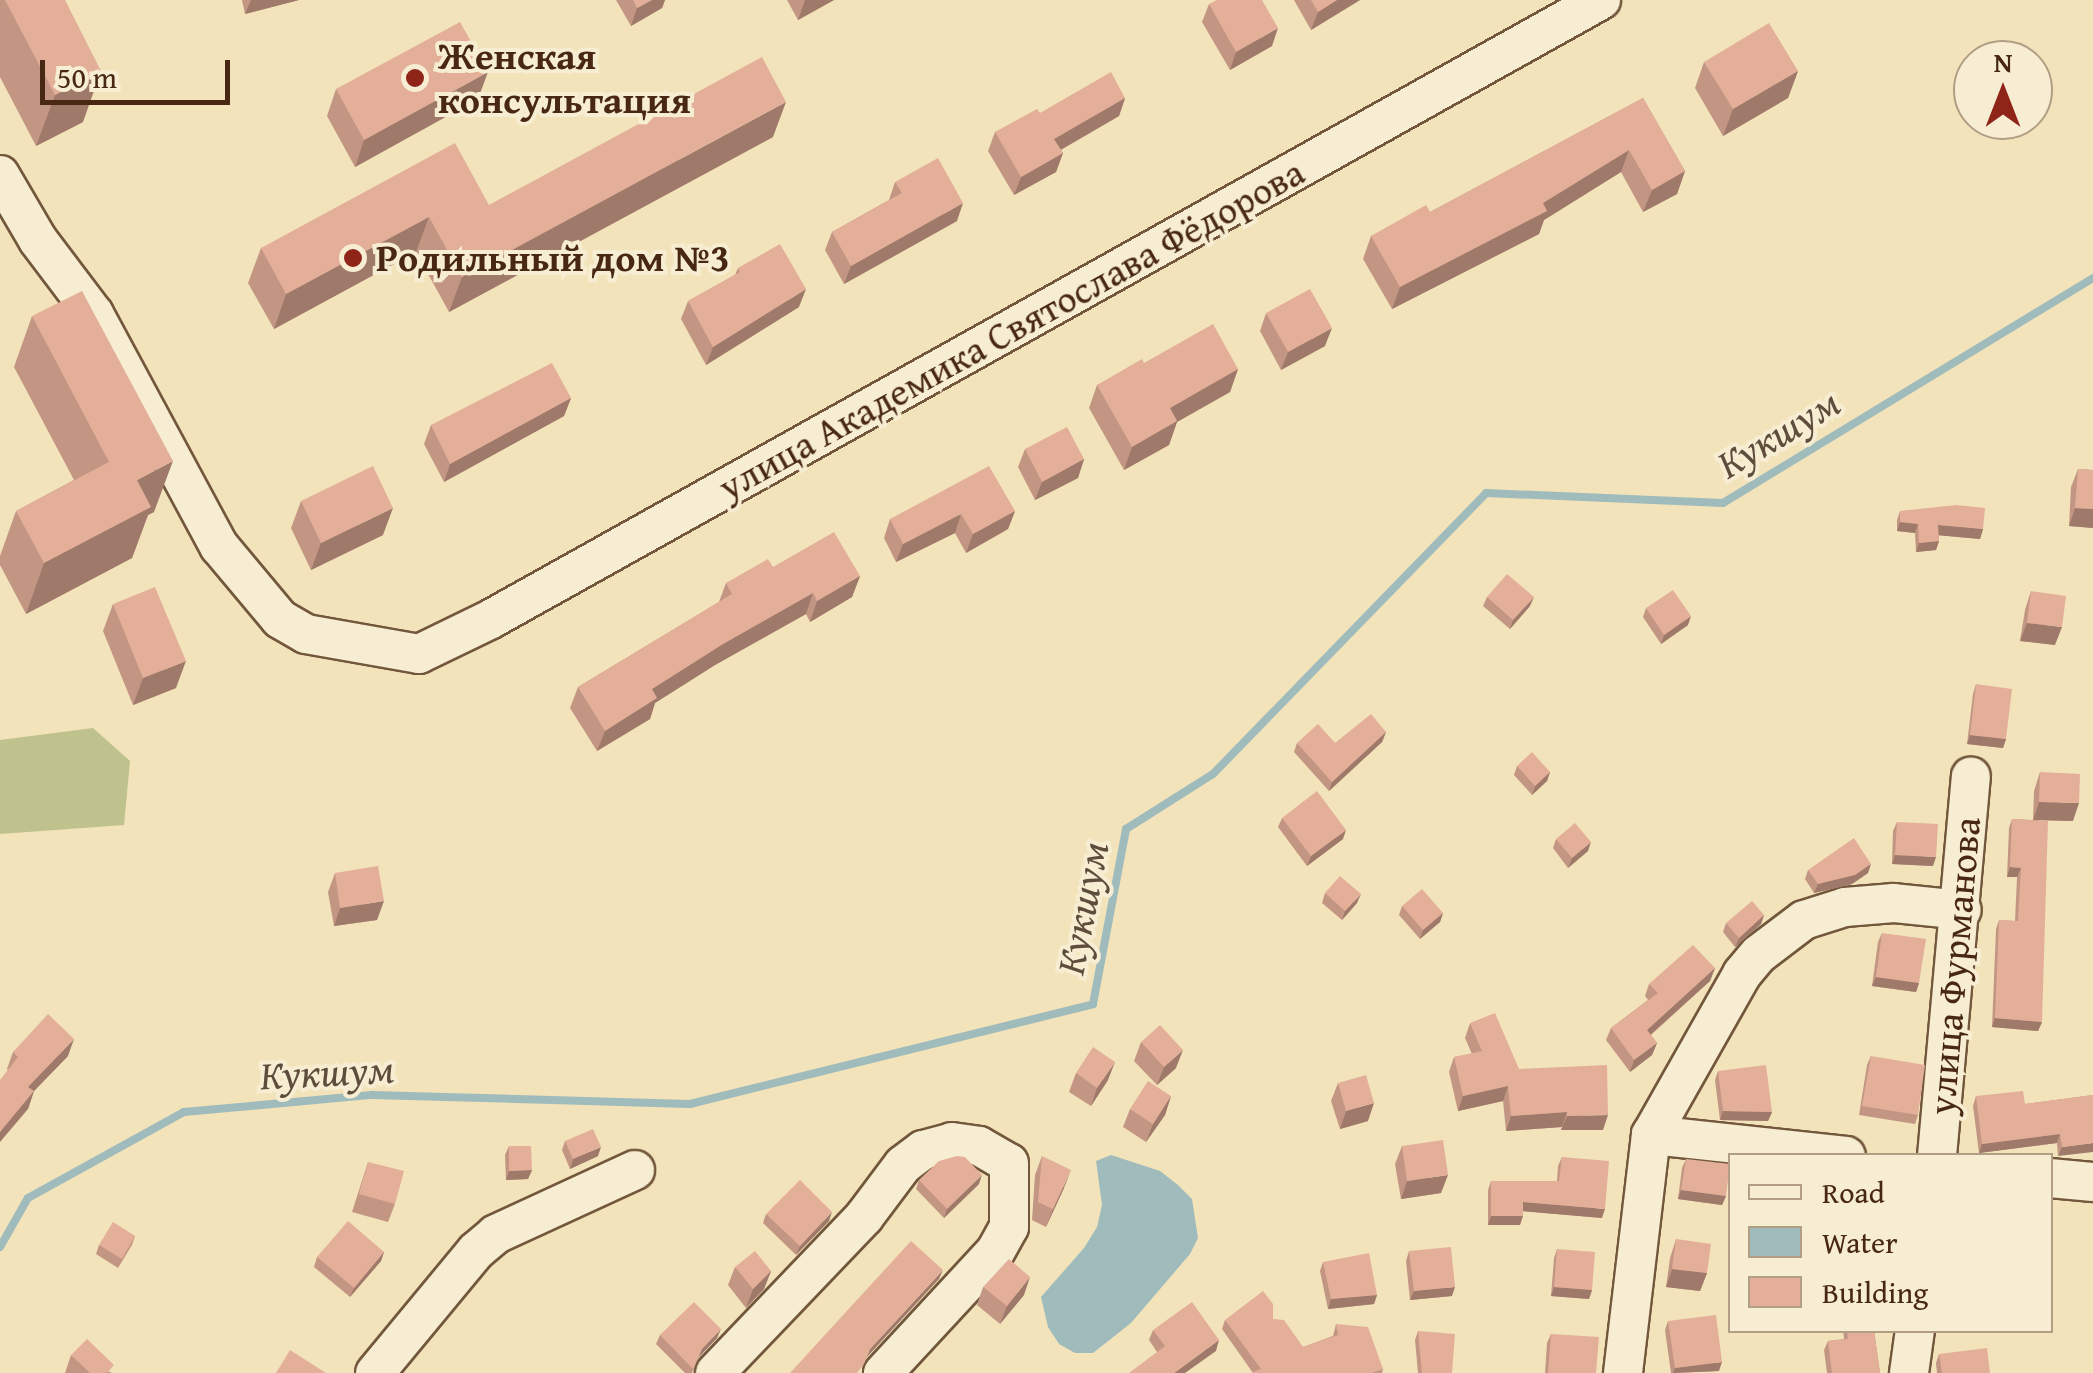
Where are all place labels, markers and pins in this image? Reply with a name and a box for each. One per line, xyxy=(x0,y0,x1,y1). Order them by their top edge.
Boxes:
place label: Женская консультация xyxy=(438,33,691,122)
marker: Женская консультация xyxy=(402,65,428,91)
place label: Родильный дом №3 xyxy=(376,235,730,281)
marker: Родильный дом №3 xyxy=(340,245,366,271)

